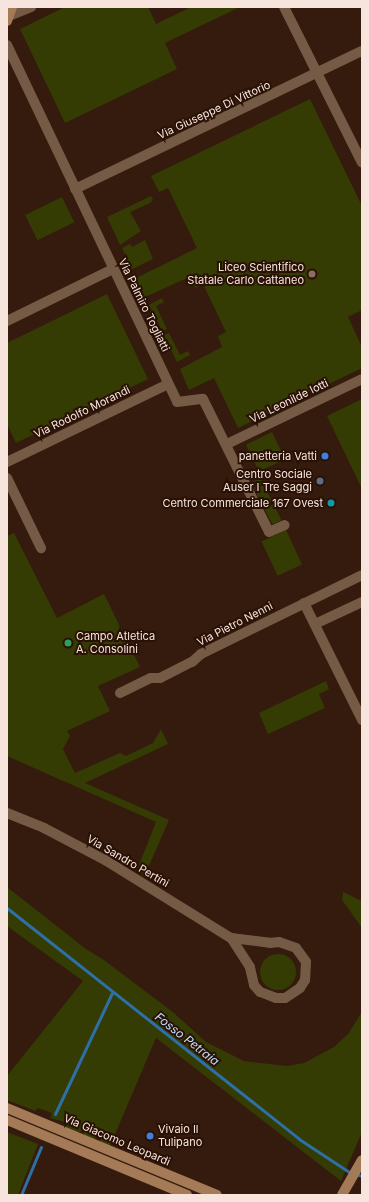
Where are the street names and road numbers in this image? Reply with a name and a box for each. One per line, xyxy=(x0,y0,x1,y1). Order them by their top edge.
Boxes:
street label: Via Giuseppe Di Vittorio xyxy=(155,78,273,142)
street label: Via Palmiro Togliatti xyxy=(116,256,172,354)
street label: Via Leonilde Iotti xyxy=(247,376,331,426)
street label: Via Rodolfo Morandi xyxy=(32,383,132,441)
street label: Via Pietro Nenni xyxy=(195,599,275,649)
street label: Via Sandro Pertini xyxy=(85,832,171,890)
street label: Via Giacomo Leopardi xyxy=(62,1112,172,1168)

